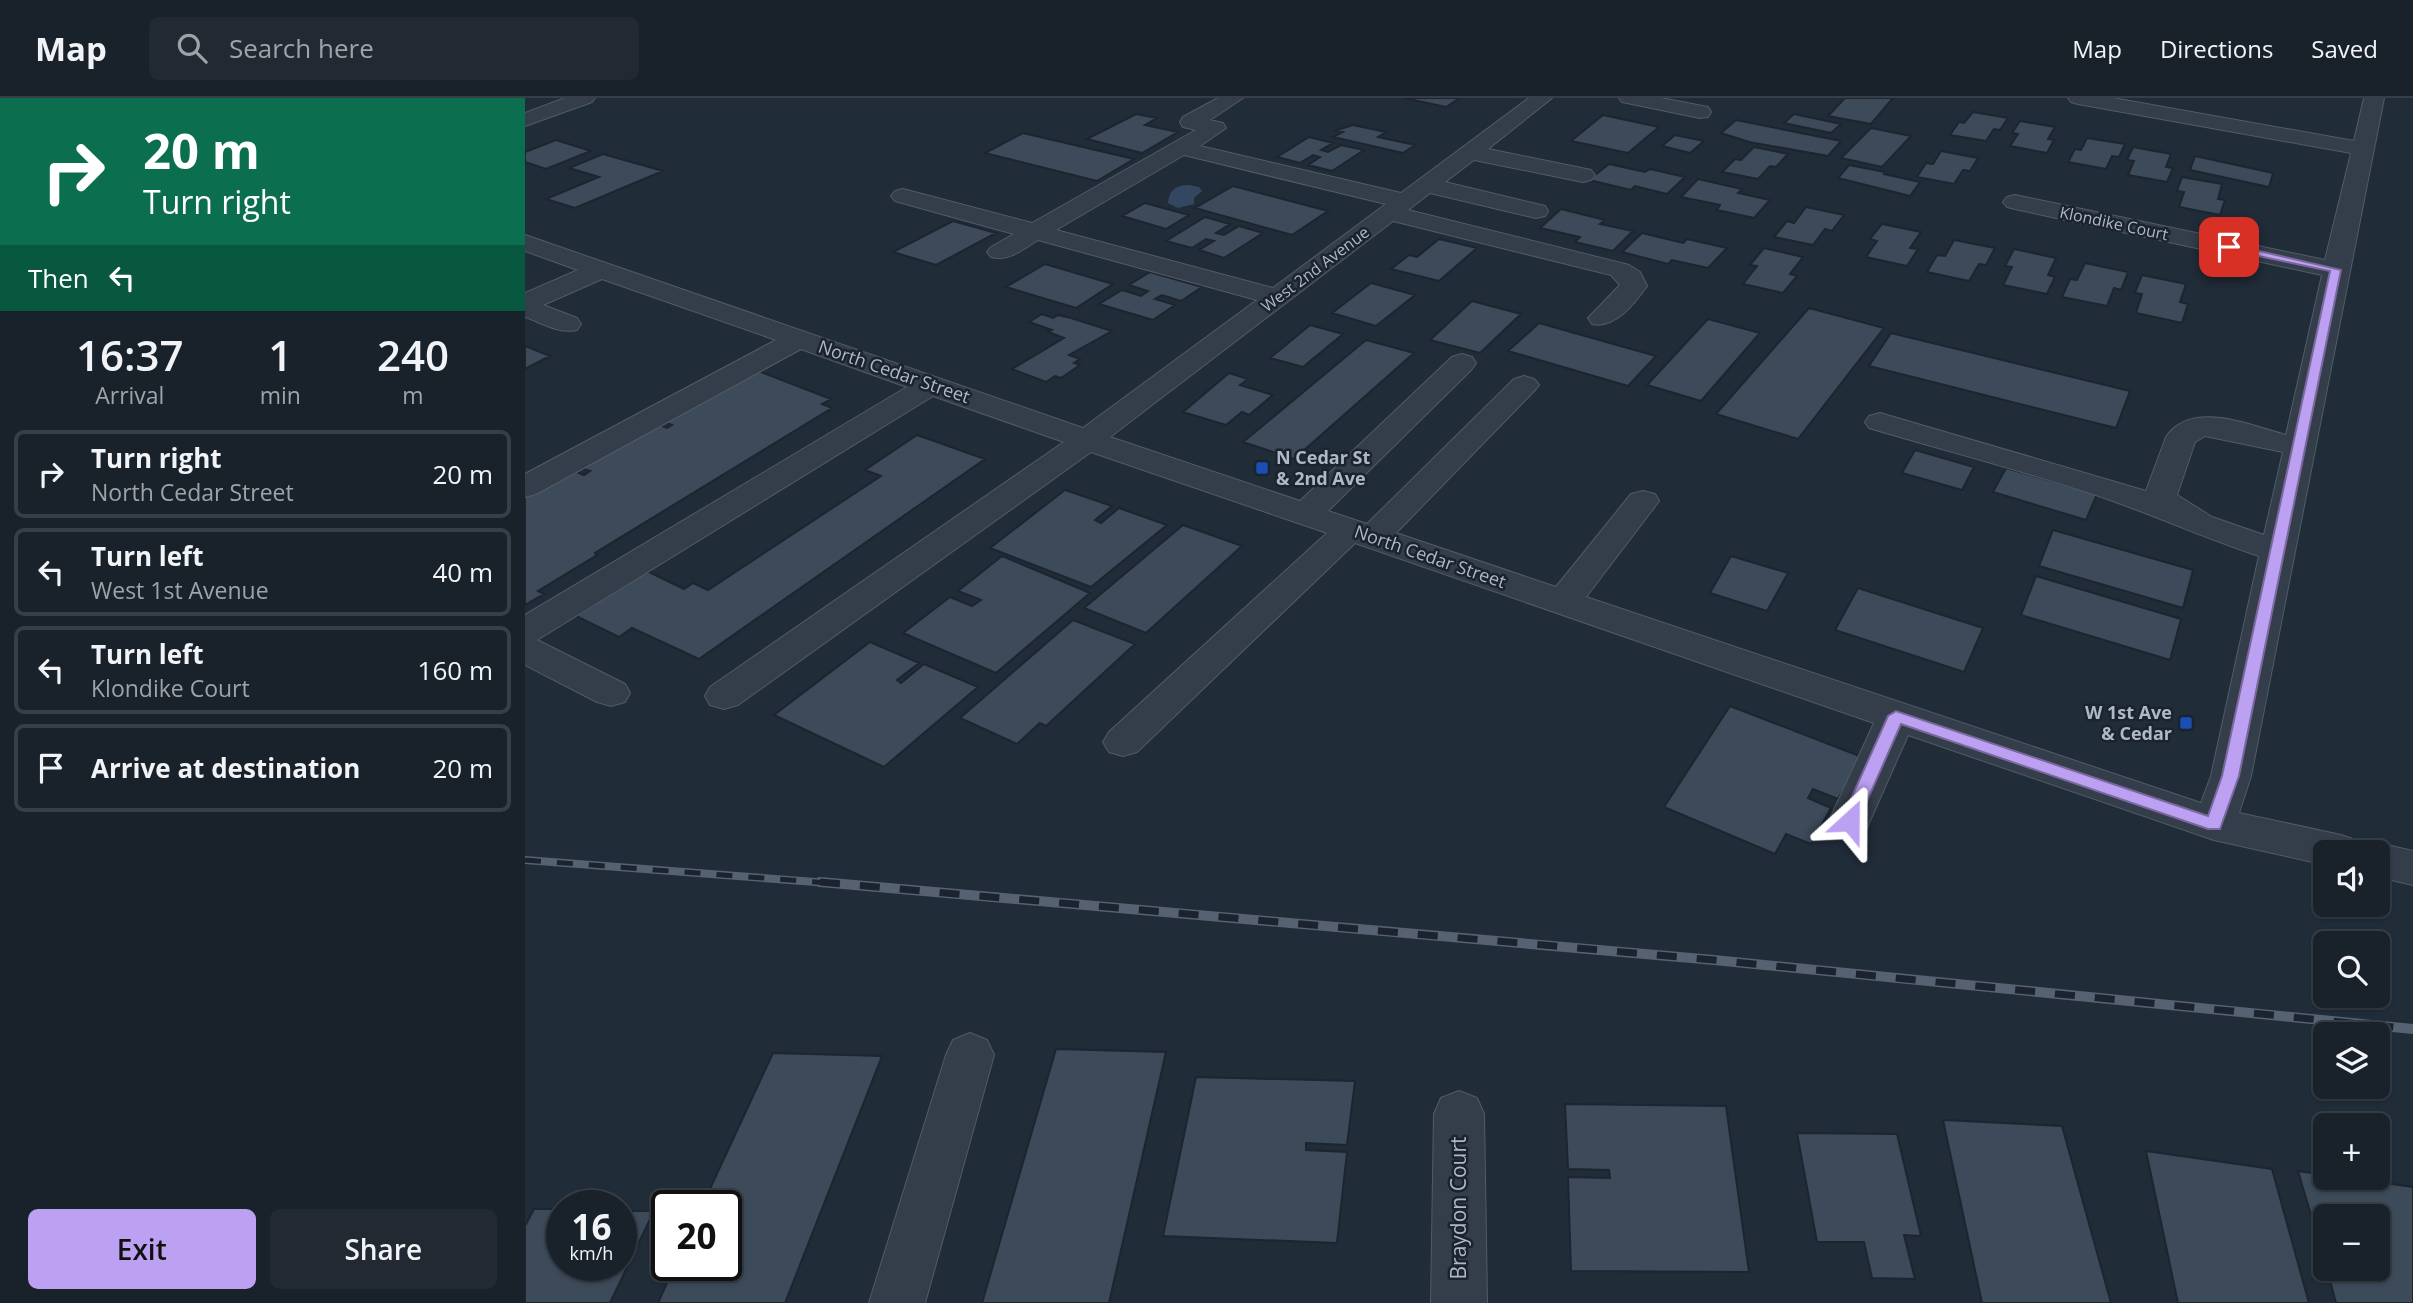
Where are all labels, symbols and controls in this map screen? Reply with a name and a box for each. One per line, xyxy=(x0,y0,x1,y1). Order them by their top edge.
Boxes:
search box xyxy=(149,17,639,80)
text: Map xyxy=(35,26,107,71)
icon: search xyxy=(173,29,211,67)
text: Search here xyxy=(229,30,374,66)
text: Map xyxy=(2072,32,2122,65)
text: Directions xyxy=(2160,32,2273,65)
text: Saved xyxy=(2311,32,2378,65)
text: 20 m xyxy=(143,117,260,183)
icon: right xyxy=(28,126,119,217)
text: Turn right xyxy=(143,180,291,223)
street label: Klondike Court xyxy=(2058,201,2171,245)
pin xyxy=(2199,217,2259,277)
street label: West 2nd Avenue xyxy=(1257,221,1373,317)
icon: arrive xyxy=(2210,228,2248,266)
icon: left xyxy=(103,259,141,297)
text: Then xyxy=(28,260,89,296)
text: 16:37 xyxy=(76,326,184,383)
text: 1 xyxy=(268,326,292,383)
text: 240 xyxy=(377,326,449,383)
street label: North Cedar Street xyxy=(815,334,973,408)
text: Arrival xyxy=(95,379,164,411)
text: min xyxy=(260,379,301,411)
text: m xyxy=(402,379,424,411)
text: Turn right xyxy=(91,440,222,476)
place label: N Cedar St & 2nd Ave xyxy=(1276,445,1370,490)
icon: right xyxy=(32,455,70,493)
text: 20 m xyxy=(432,456,493,492)
marker: N Cedar St & 2nd Ave xyxy=(1254,460,1270,476)
text: North Cedar Street xyxy=(91,476,294,508)
street label: North Cedar Street xyxy=(1351,519,1509,593)
text: Turn left xyxy=(91,538,203,574)
icon: left xyxy=(32,553,70,591)
text: 40 m xyxy=(432,554,493,590)
text: West 1st Avenue xyxy=(91,574,269,606)
text: Turn left xyxy=(91,636,203,672)
icon: left xyxy=(32,651,70,689)
text: 160 m xyxy=(418,652,493,688)
text: Klondike Court xyxy=(91,672,250,704)
place label: W 1st Ave & Cedar xyxy=(2085,700,2172,745)
marker: W 1st Ave & Cedar xyxy=(2178,715,2194,731)
icon: arrive xyxy=(32,749,70,787)
text: Arrive at destination xyxy=(91,750,360,786)
text: 20 m xyxy=(432,750,493,786)
position arrow xyxy=(1813,784,1887,858)
map controls xyxy=(2313,840,2390,1281)
button: sound xyxy=(2313,840,2390,917)
button: search xyxy=(2313,931,2390,1008)
button: layers xyxy=(2313,1022,2390,1099)
button: + xyxy=(2313,1113,2390,1190)
street label: Braydon Court xyxy=(1444,1137,1472,1279)
speed limit sign: 20 xyxy=(651,1190,742,1281)
text: 16 xyxy=(571,1203,612,1250)
button: − xyxy=(2313,1204,2390,1281)
button: Exit xyxy=(28,1209,256,1289)
button: Share xyxy=(270,1209,497,1289)
text: km/h xyxy=(570,1241,613,1265)

